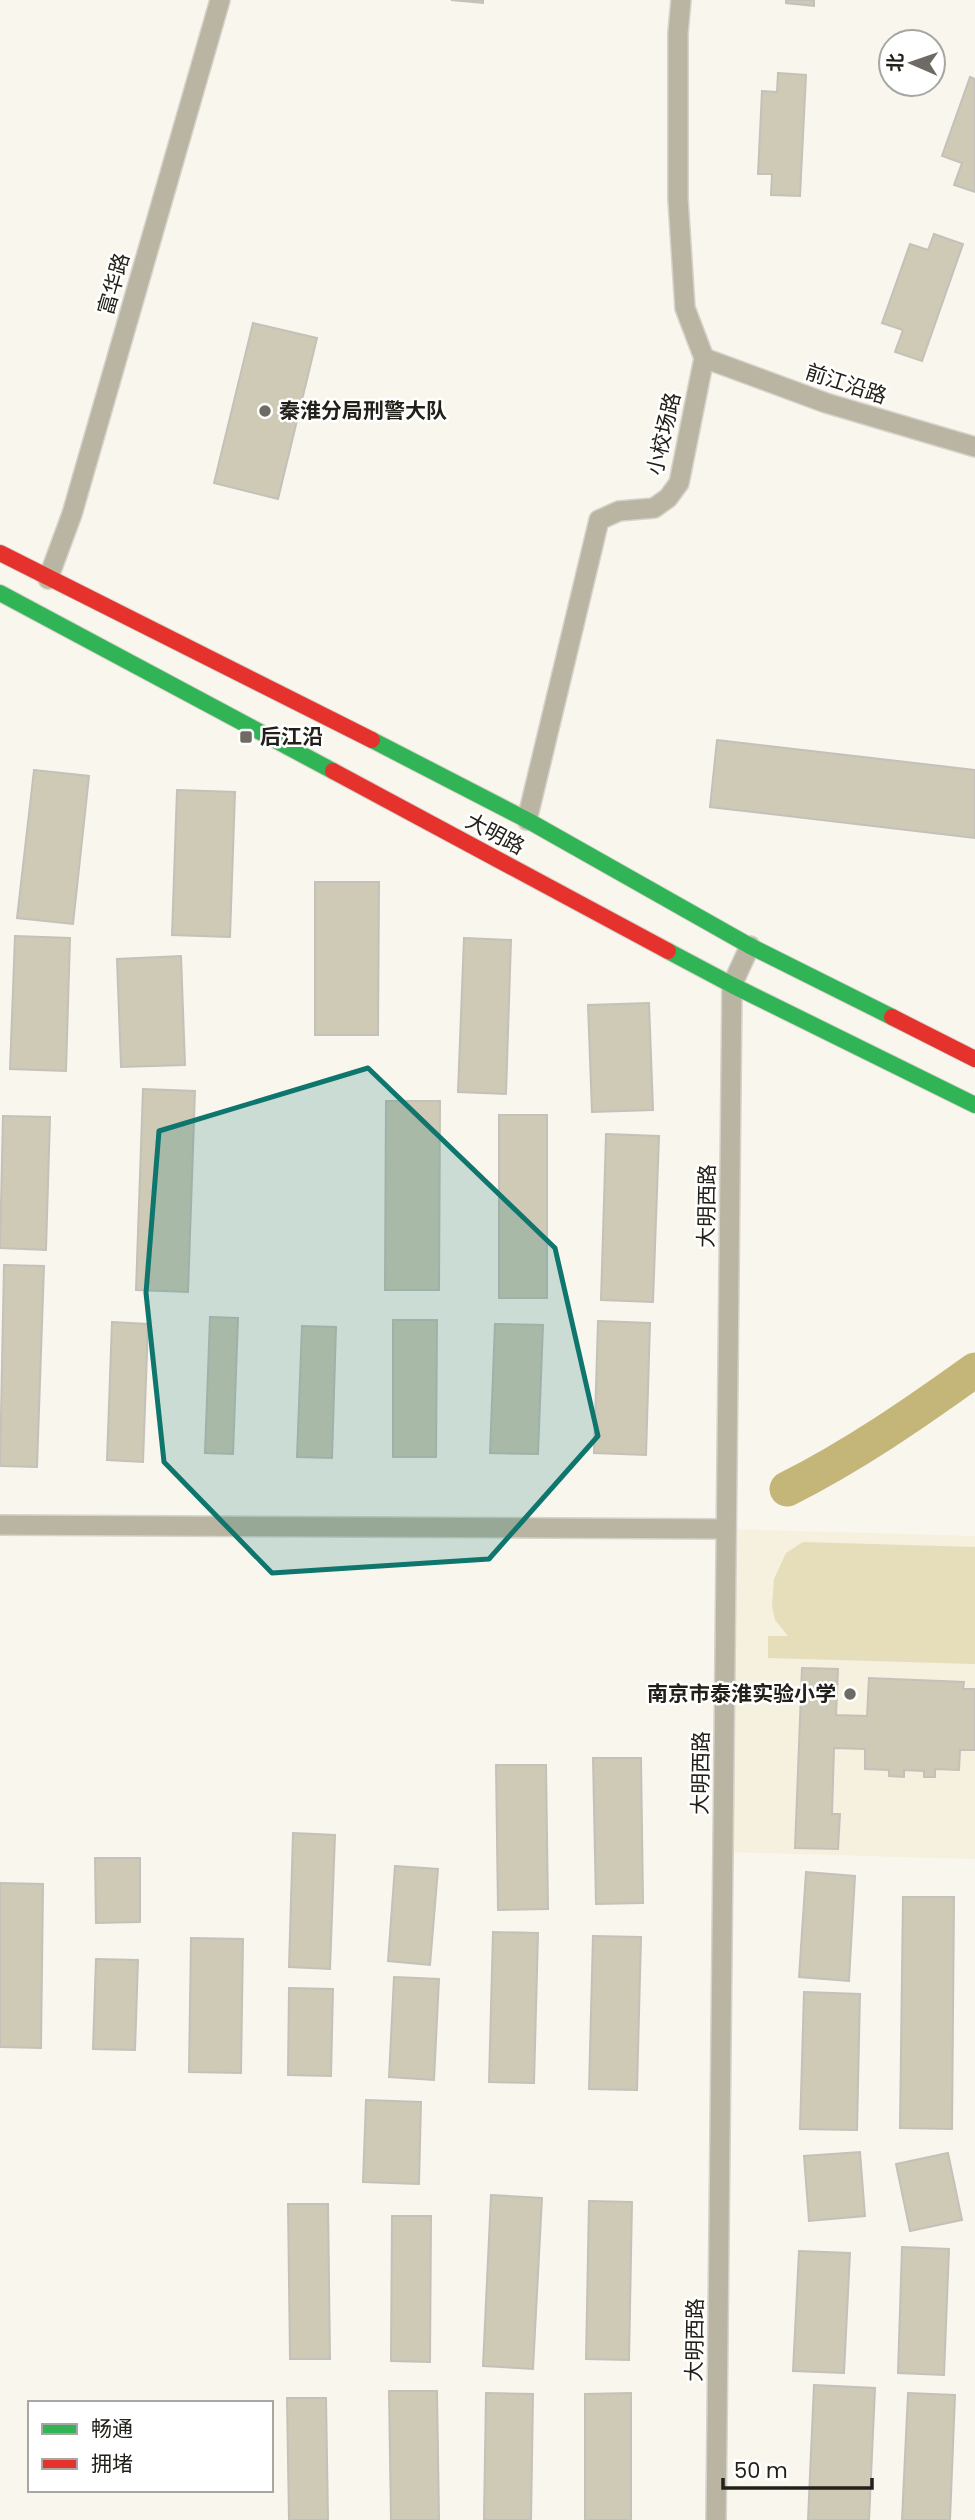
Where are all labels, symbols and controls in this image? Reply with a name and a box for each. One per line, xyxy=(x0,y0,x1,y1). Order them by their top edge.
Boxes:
north arrow xyxy=(877,28,947,98)
text: 北 xyxy=(882,52,909,72)
street label: 富华路 xyxy=(91,250,136,318)
street label: 前江沿路 xyxy=(802,357,891,410)
street label: 小校场路 xyxy=(640,390,687,478)
place label: 秦淮分局刑警大队 xyxy=(279,396,447,425)
marker: 秦淮分局刑警大队 xyxy=(257,403,273,419)
place label: 后江沿 xyxy=(260,722,323,751)
marker: 后江沿 xyxy=(238,729,254,745)
street label: 大明路 xyxy=(461,806,530,861)
street label: 大明西路 xyxy=(691,1164,722,1248)
place label: 南京市泰淮实验小学 xyxy=(647,1679,836,1708)
marker: 南京市泰淮实验小学 xyxy=(842,1686,858,1702)
street label: 大明西路 xyxy=(685,1731,716,1815)
street label: 大明西路 xyxy=(679,2298,710,2382)
legend xyxy=(28,2401,273,2492)
text: 畅通 xyxy=(91,2414,133,2443)
scale bar xyxy=(723,2446,872,2490)
text: 拥堵 xyxy=(91,2449,133,2478)
text: 50 m xyxy=(734,2456,788,2485)

